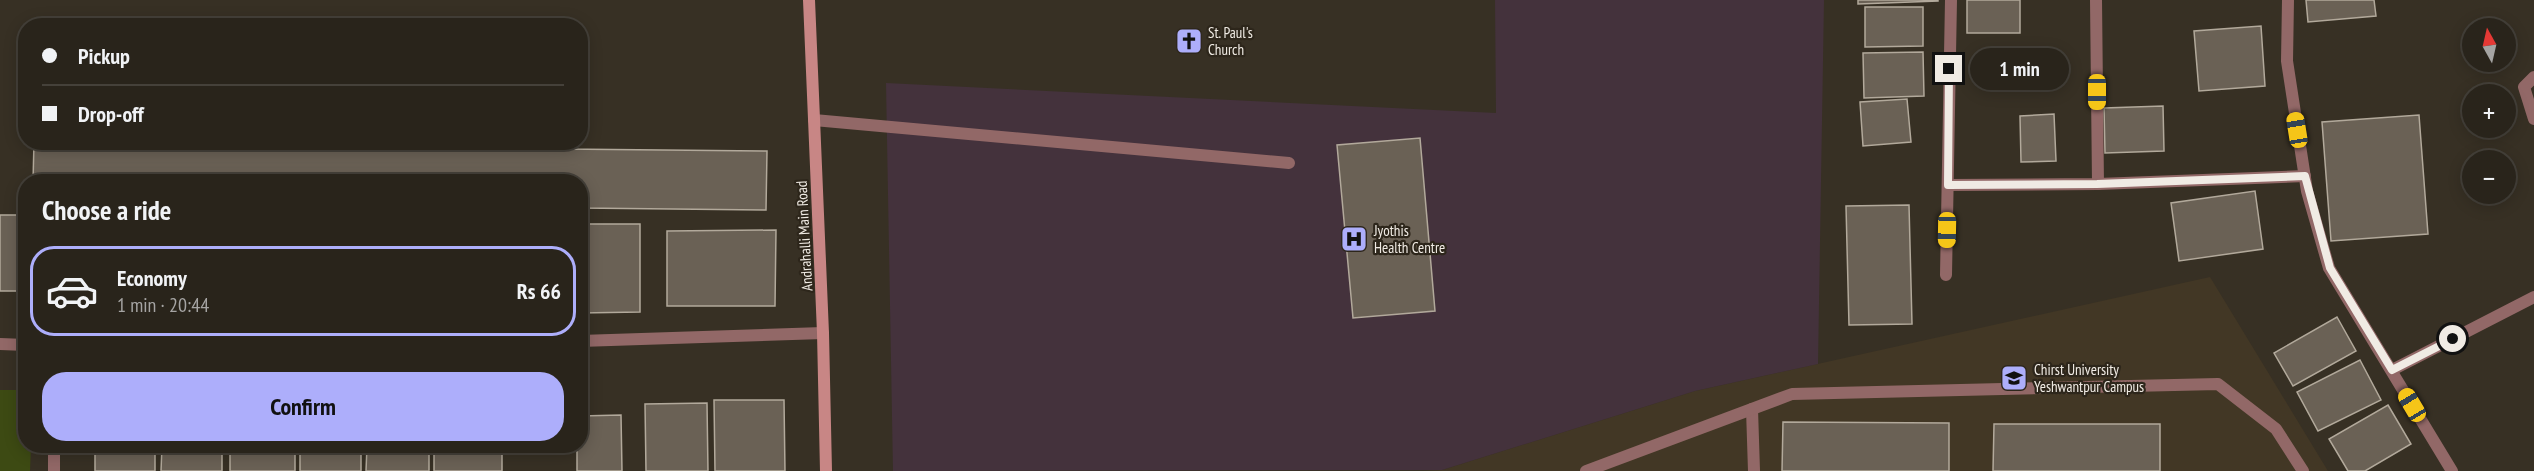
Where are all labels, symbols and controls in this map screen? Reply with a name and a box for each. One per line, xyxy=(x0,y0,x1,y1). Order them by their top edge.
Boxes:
north arrow xyxy=(2462,18,2516,72)
map controls xyxy=(2462,18,2516,204)
place label: St. Paul's Church xyxy=(1208,23,1253,59)
church icon: St. Paul's Church xyxy=(1174,26,1204,56)
text: Pickup xyxy=(78,42,130,70)
callout: 1 min xyxy=(1970,48,2069,90)
route end xyxy=(1935,55,1962,82)
text: 1 min xyxy=(1999,56,2040,82)
car xyxy=(2088,74,2106,110)
button: + xyxy=(2462,84,2516,138)
text: Drop-off xyxy=(78,100,144,128)
car xyxy=(2285,111,2309,149)
button: − xyxy=(2462,150,2516,204)
street label: Andrahalli Main Road xyxy=(792,180,816,292)
text: Choose a ride xyxy=(42,193,171,227)
car xyxy=(1938,212,1956,248)
place label: Jyothis Health Centre xyxy=(1373,221,1445,257)
hospital icon: Jyothis Health Centre xyxy=(1339,224,1369,254)
icon: car xyxy=(45,264,99,318)
text: Economy xyxy=(117,264,187,292)
text: Rs 66 xyxy=(517,277,561,305)
text: 1 min · 20:44 xyxy=(117,292,209,318)
route start xyxy=(2439,325,2466,352)
place label: Chirst University Yeshwantpur Campus xyxy=(2034,360,2144,396)
school or university icon: Chirst University Yeshwantpur Campus xyxy=(1999,363,2029,393)
button: Confirm xyxy=(42,372,564,441)
car xyxy=(2395,385,2429,425)

